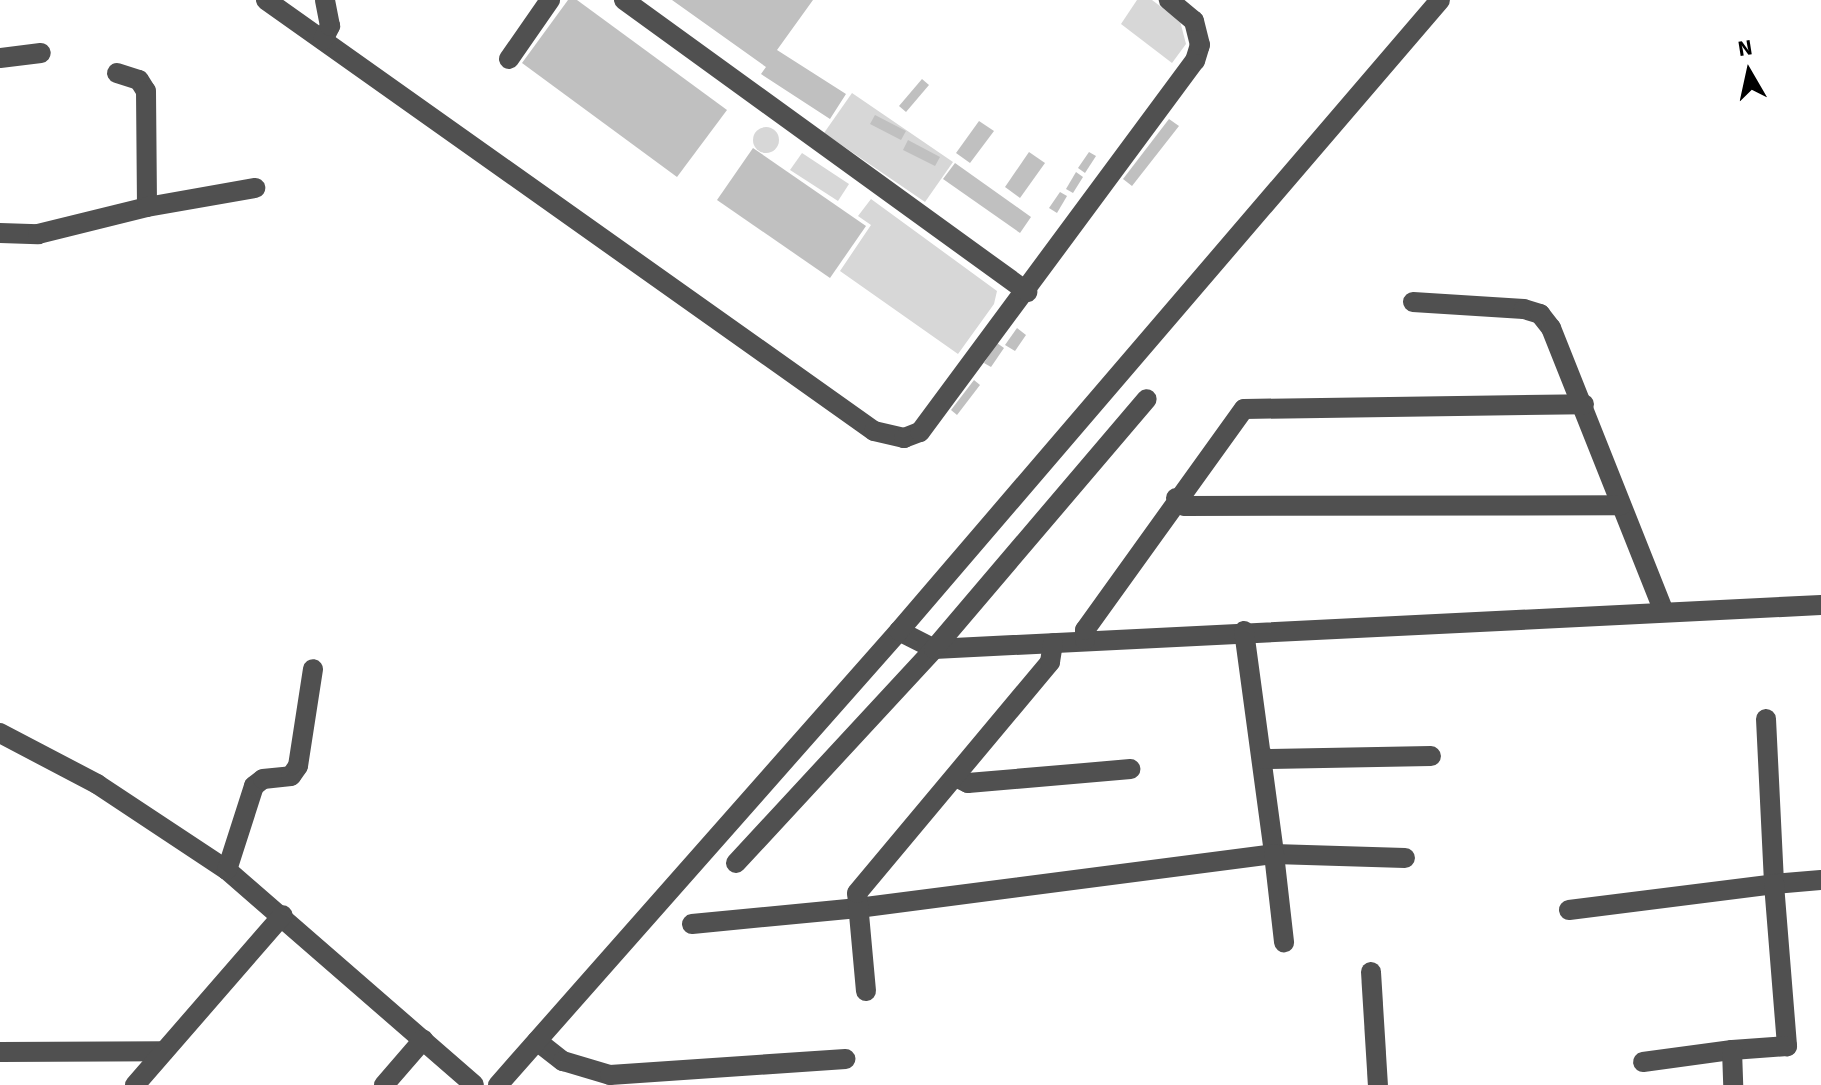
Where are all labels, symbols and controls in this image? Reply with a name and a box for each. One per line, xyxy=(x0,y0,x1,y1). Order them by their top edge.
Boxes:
text: N xyxy=(1736,31,1755,65)
north arrow xyxy=(1709,32,1789,112)

